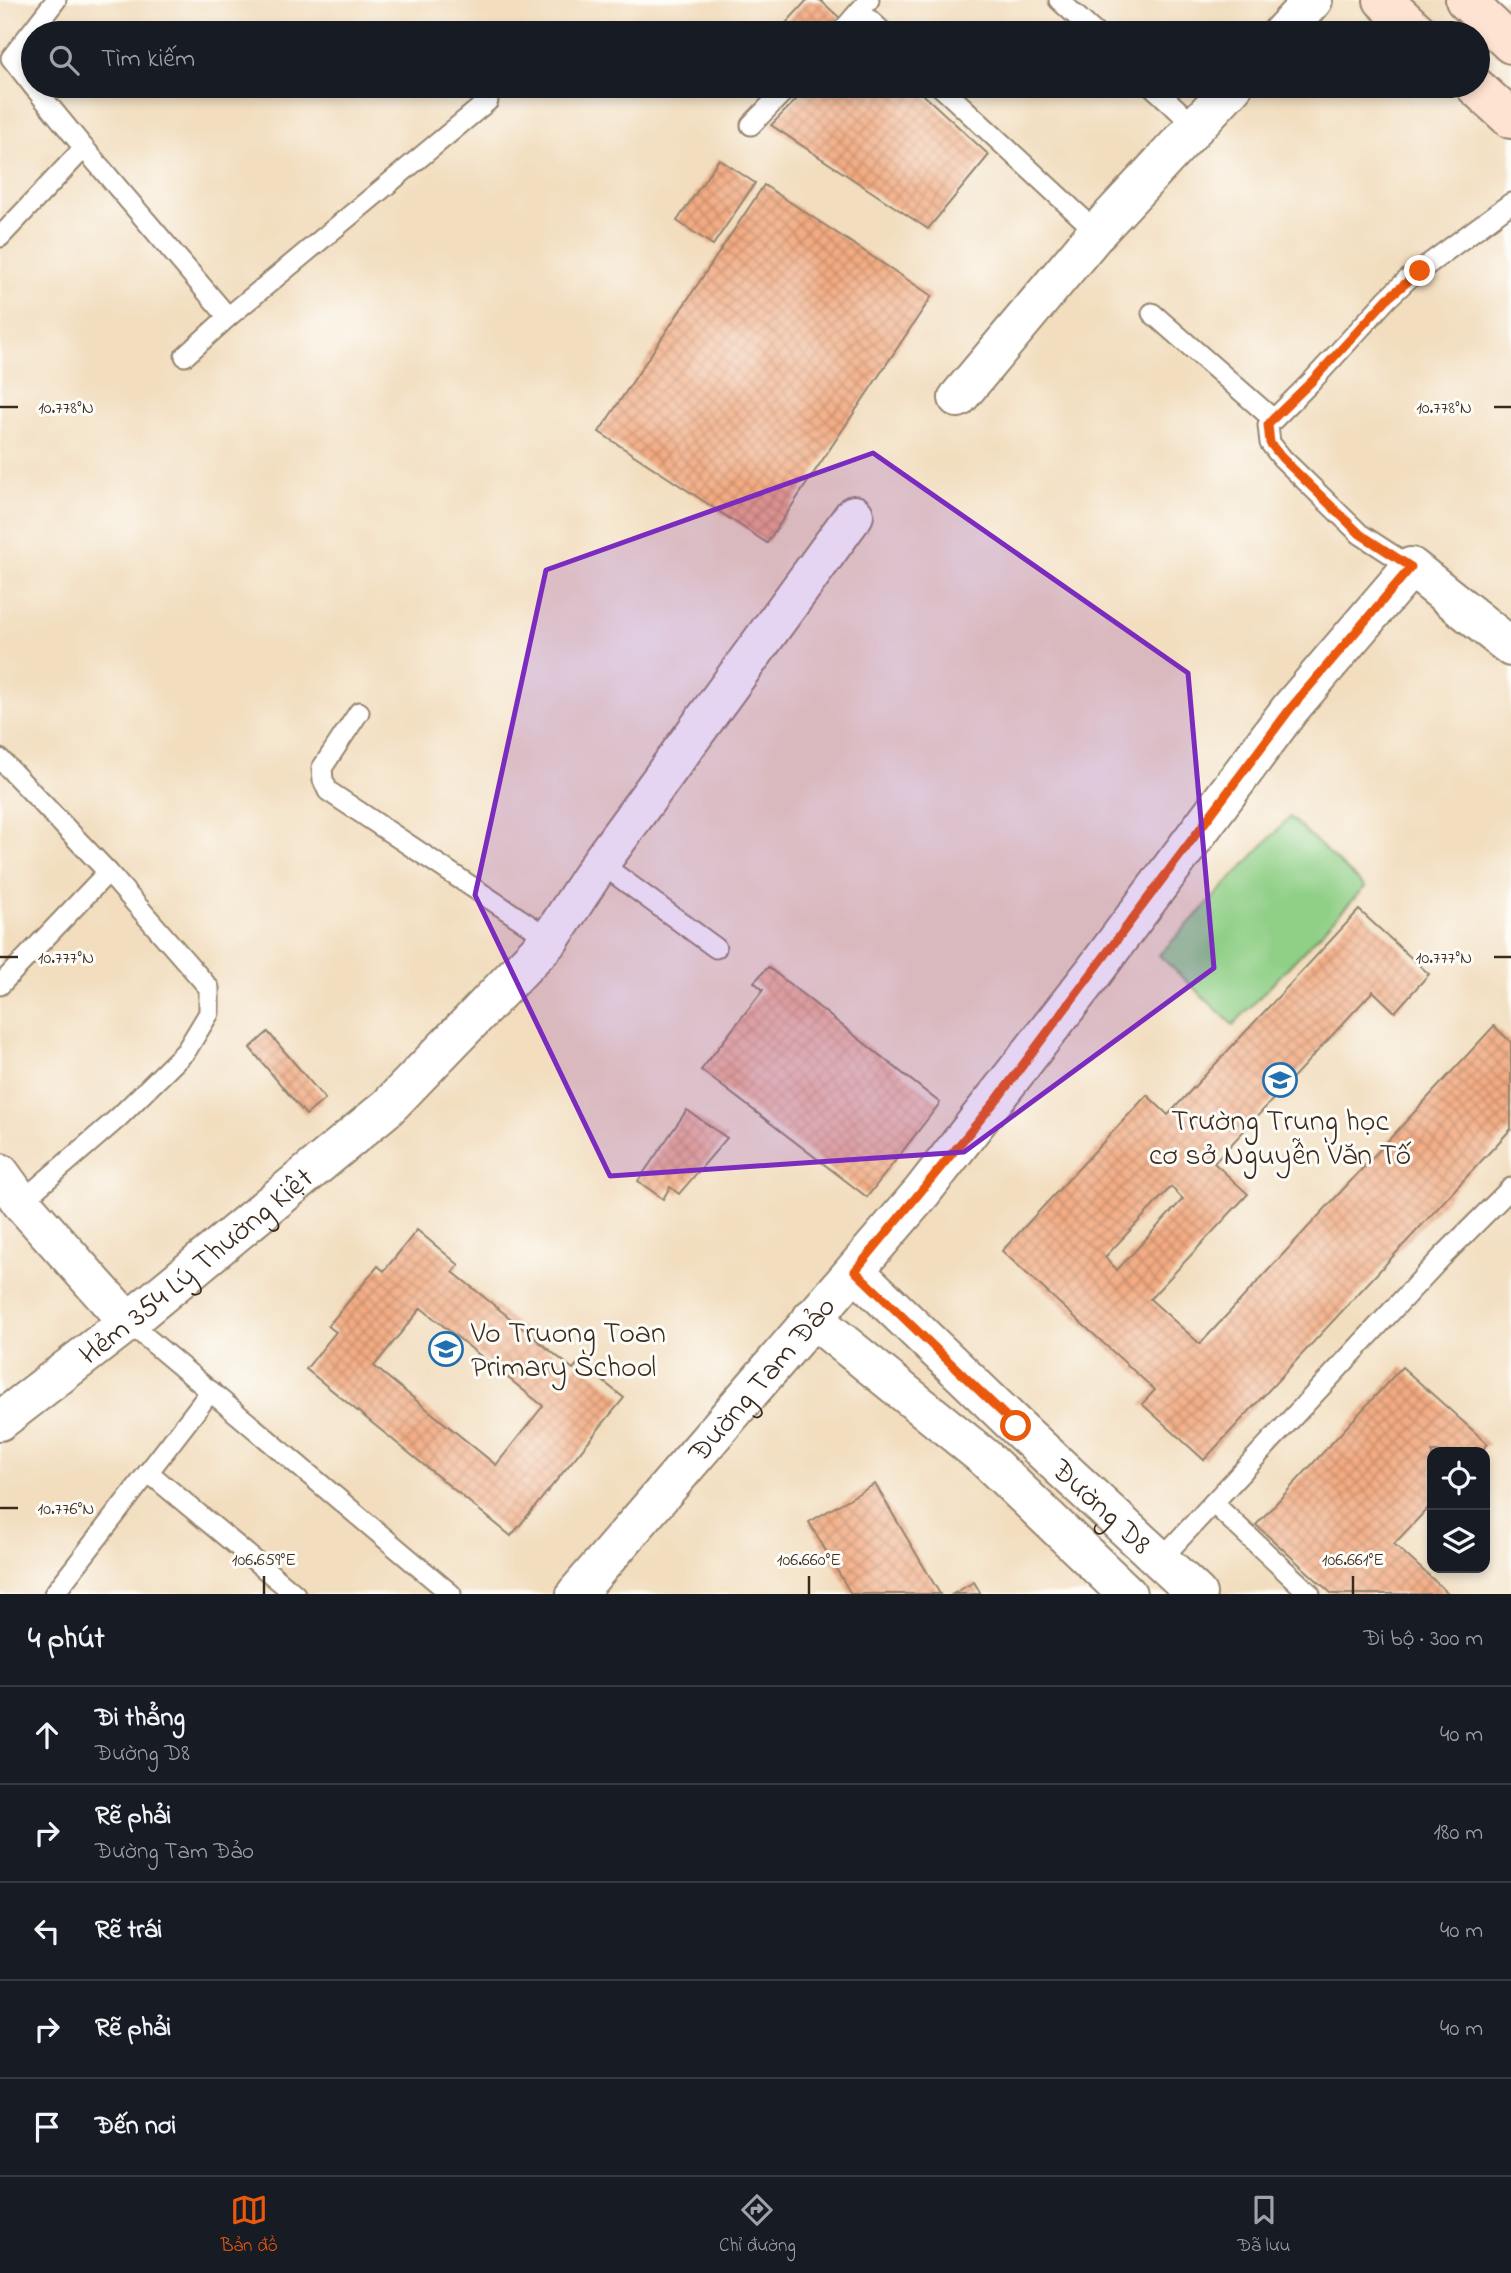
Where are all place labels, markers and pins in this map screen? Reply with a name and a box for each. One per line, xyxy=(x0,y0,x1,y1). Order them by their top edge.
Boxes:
school or university icon: Trường Trung học cơ sở Nguyễn Văn Tố xyxy=(1261,1061,1299,1099)
place label: Trường Trung học cơ sở Nguyễn Văn Tố xyxy=(1149,1101,1411,1179)
place label: Vo Truong Toan Primary School xyxy=(470,1313,666,1391)
school or university icon: Vo Truong Toan Primary School xyxy=(427,1330,465,1368)

